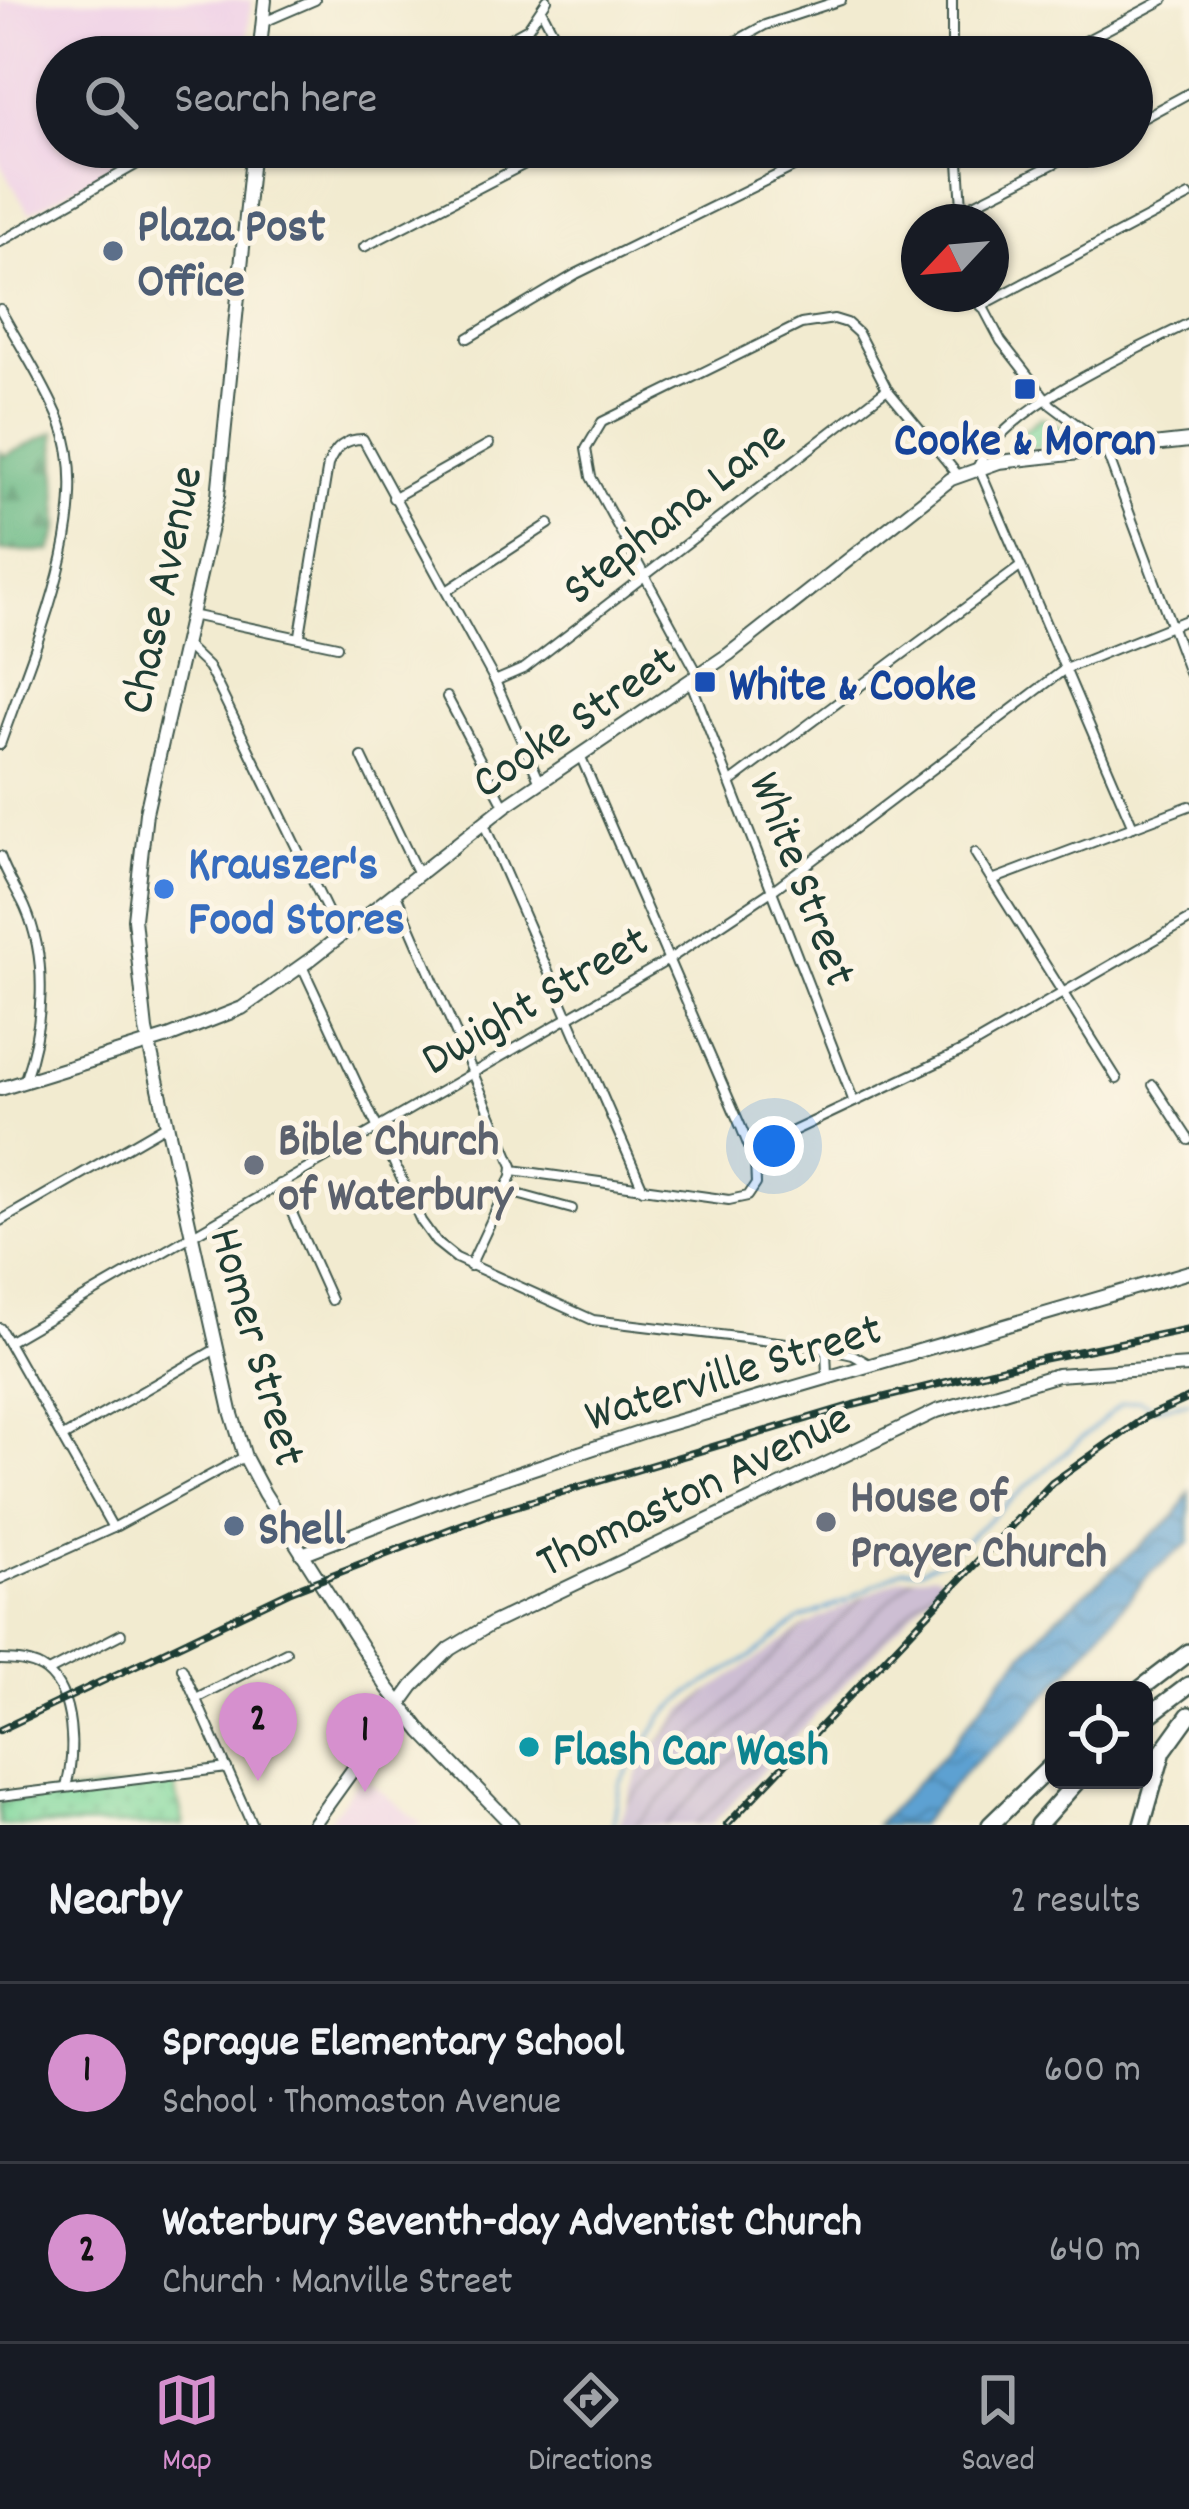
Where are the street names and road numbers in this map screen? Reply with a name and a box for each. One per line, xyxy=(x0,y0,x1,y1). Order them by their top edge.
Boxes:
street label: Stephana Lane xyxy=(550,406,803,626)
street label: Chase Avenue xyxy=(105,460,225,721)
street label: Cooke Street xyxy=(460,631,693,819)
street label: White Street xyxy=(727,763,871,998)
street label: Dwight Street xyxy=(410,910,663,1097)
street label: Homer Street xyxy=(187,1221,321,1476)
street label: Waterville Street xyxy=(577,1298,891,1454)
street label: Thomaston Avenue xyxy=(527,1388,864,1600)

